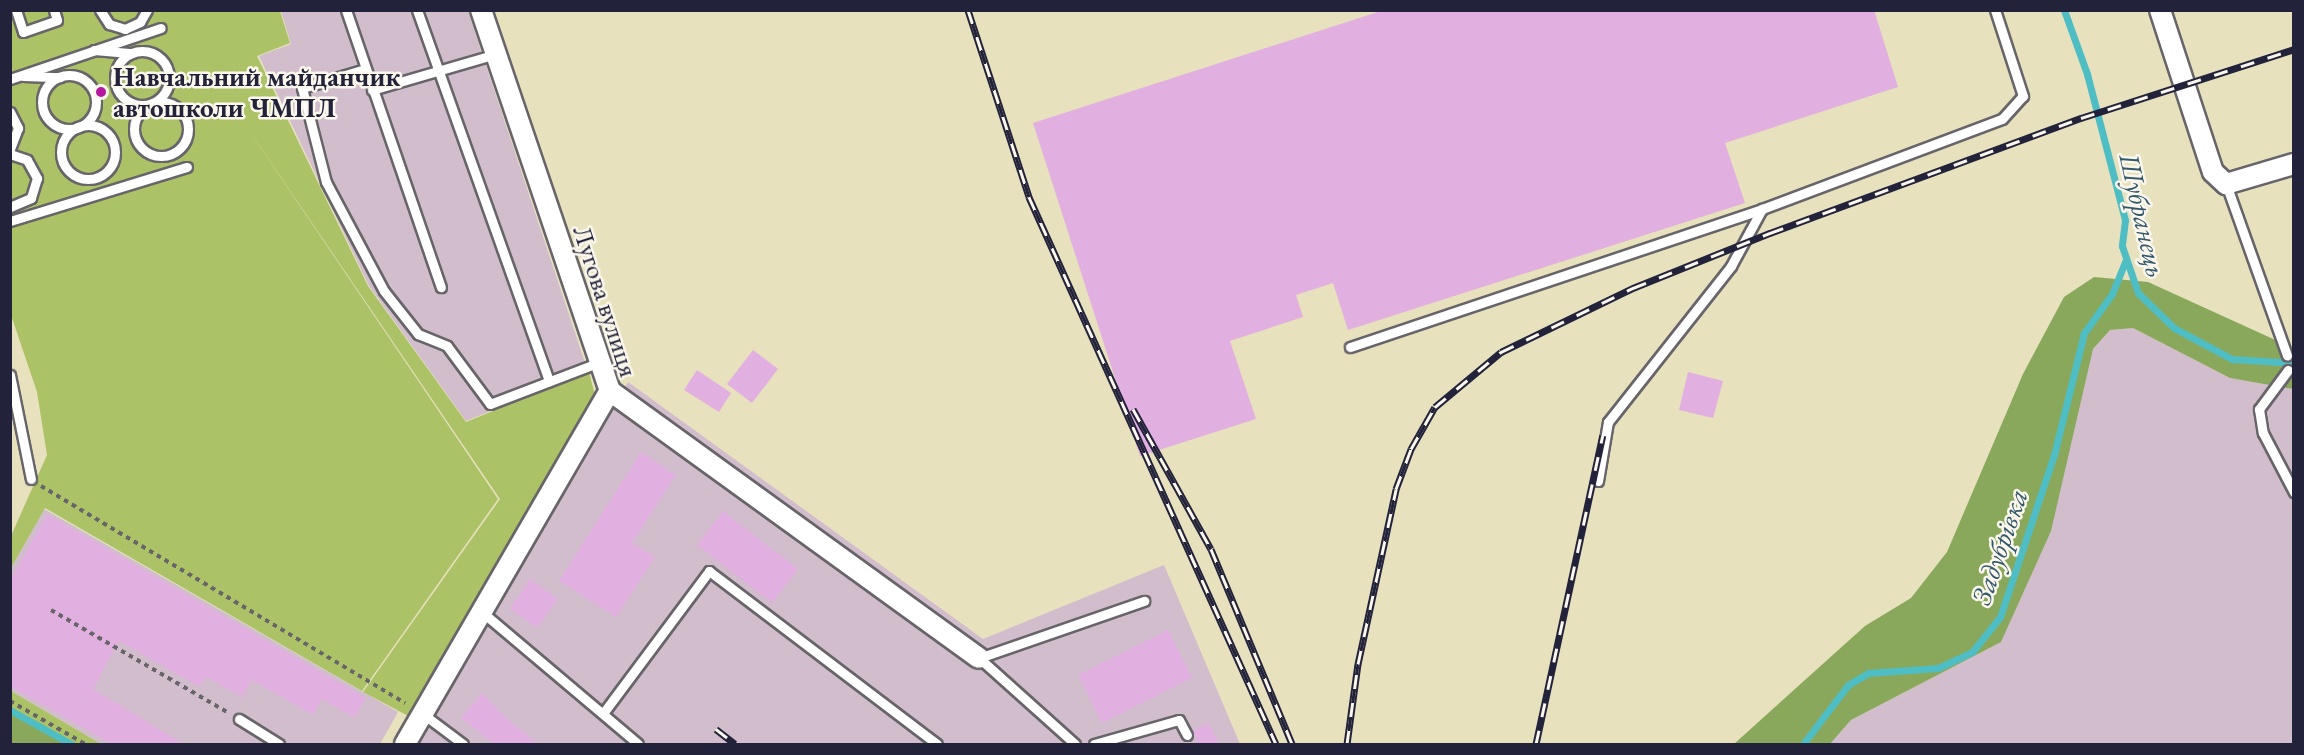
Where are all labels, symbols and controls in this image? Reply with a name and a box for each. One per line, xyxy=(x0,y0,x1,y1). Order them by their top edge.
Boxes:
place label: Навчальний майданчик автошколи ЧМПЛ xyxy=(113,60,400,123)
marker: Навчальний майданчик автошколи ЧМПЛ xyxy=(94,85,108,99)
water label: Шубранець xyxy=(2112,150,2174,280)
street label: Лугова вулиця xyxy=(566,221,646,381)
water label: Задубрівка xyxy=(1964,485,2034,609)

